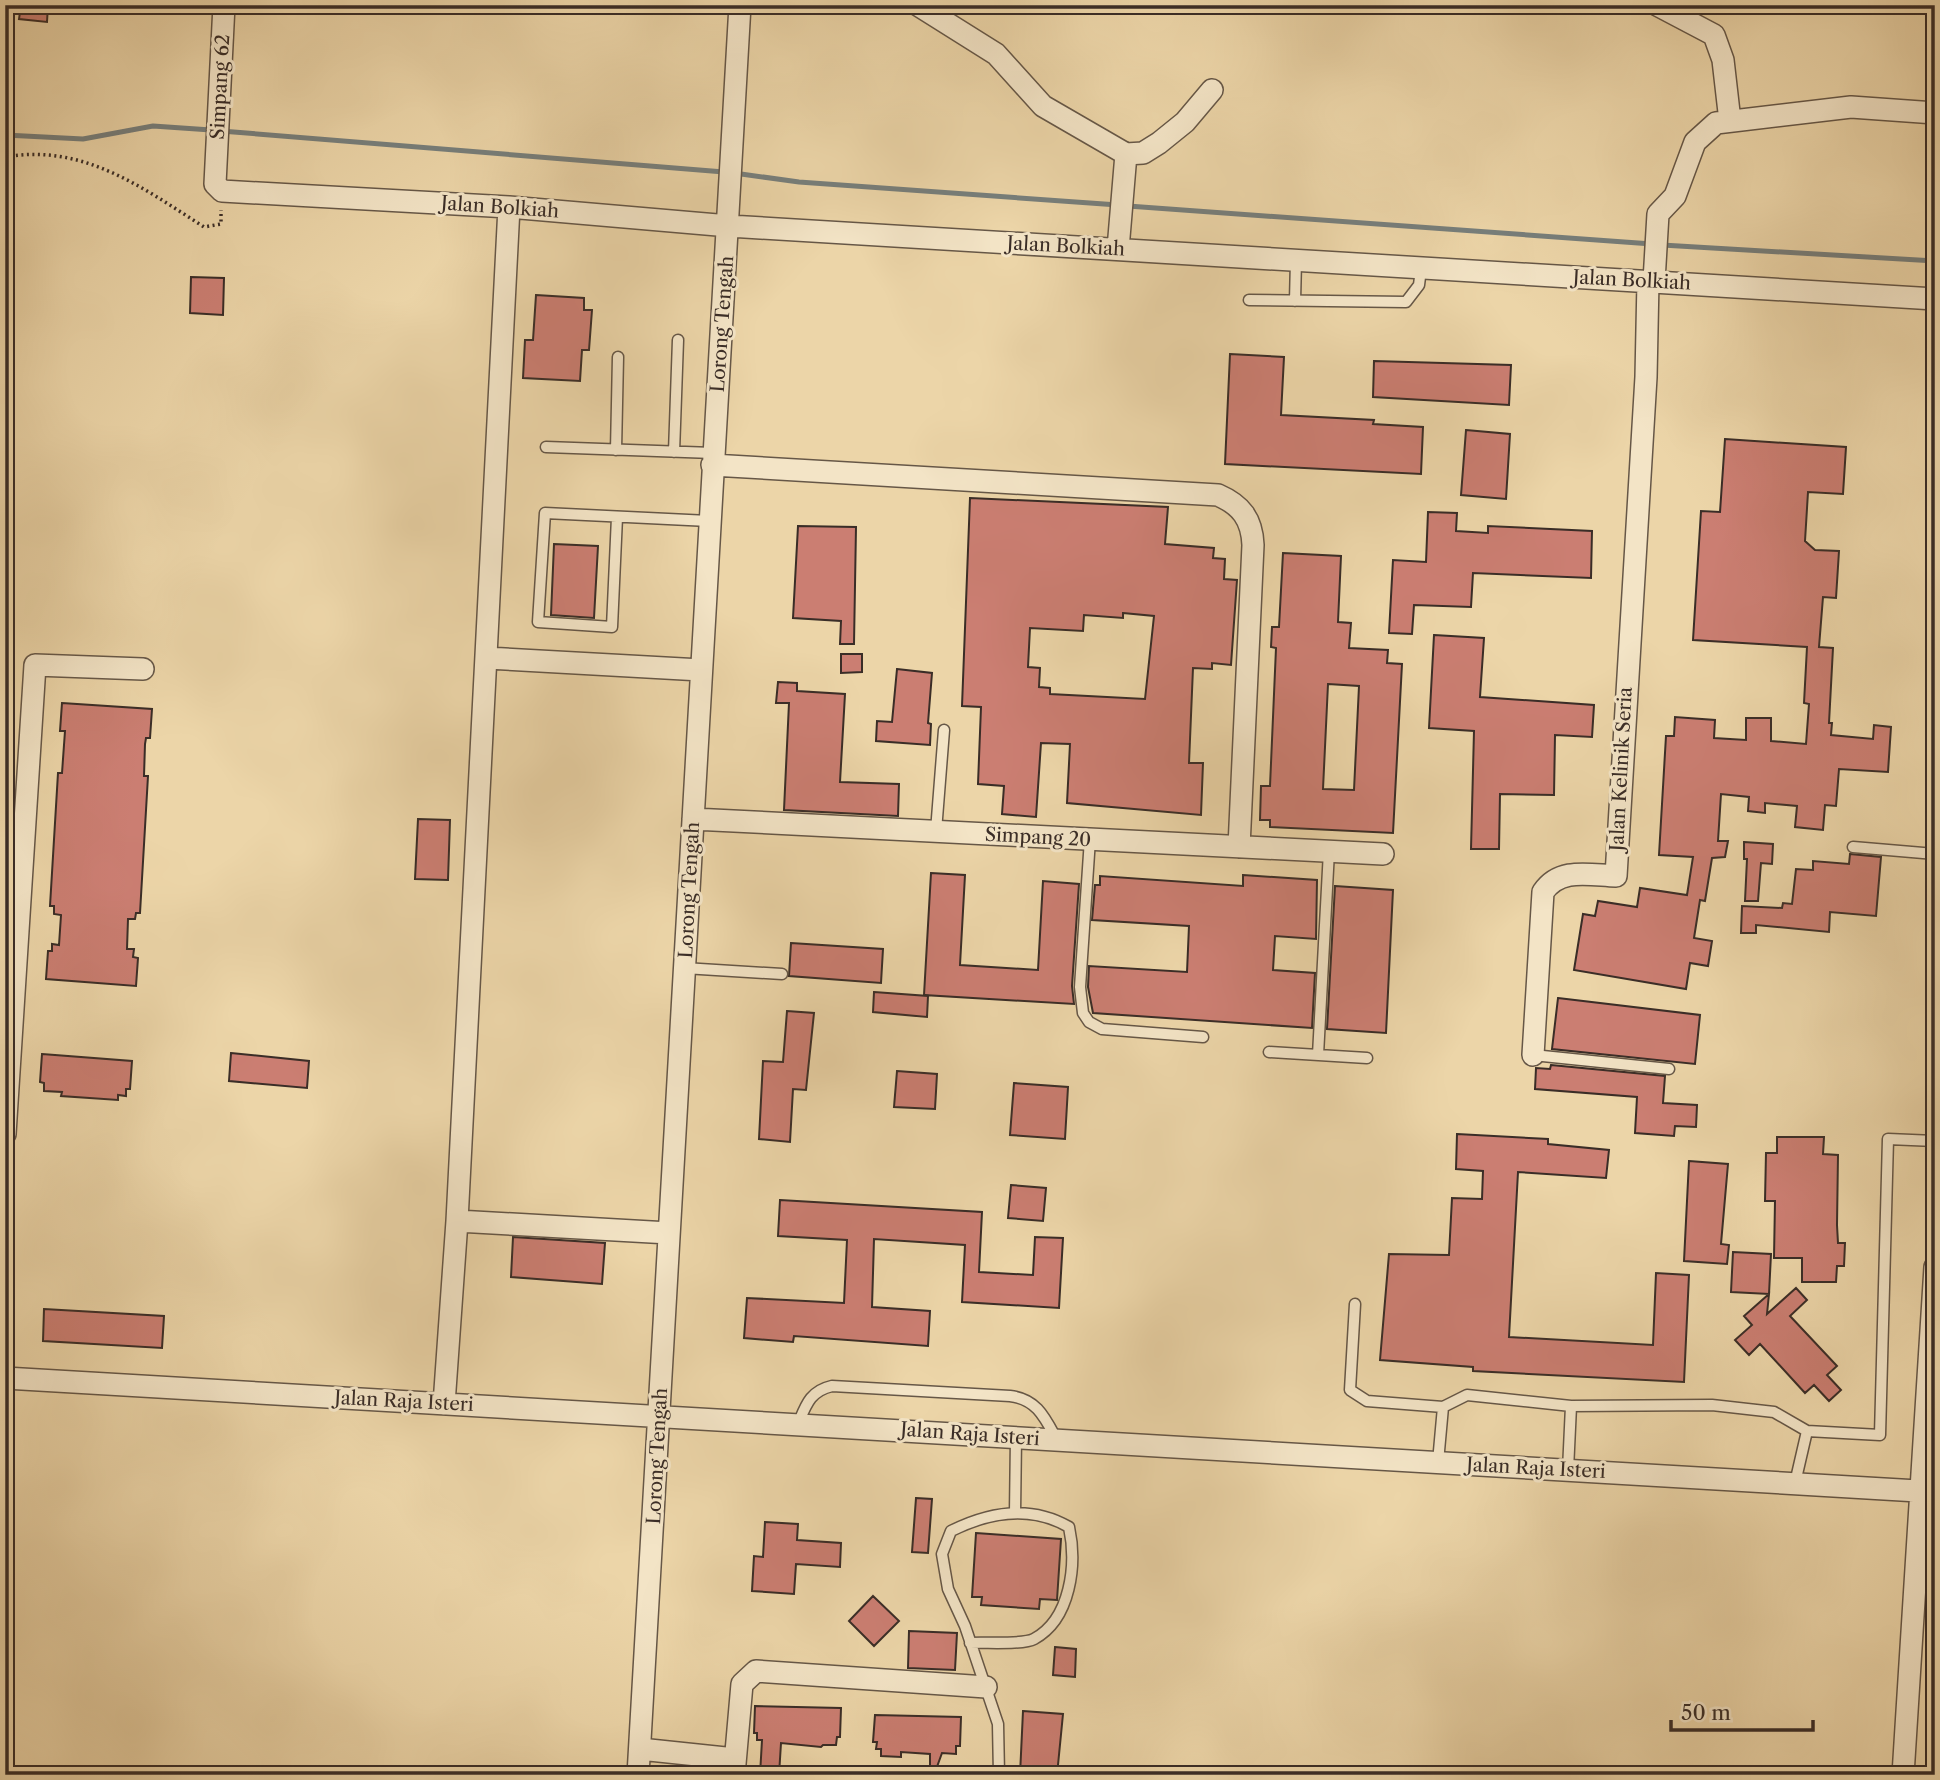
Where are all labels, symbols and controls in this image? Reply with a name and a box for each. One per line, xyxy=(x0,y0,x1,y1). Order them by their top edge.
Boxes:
street label: Simpang 62 xyxy=(206,34,234,140)
street label: Jalan Bolkiah xyxy=(437,191,560,223)
street label: Jalan Bolkiah xyxy=(1003,231,1126,261)
street label: Lorong Tengah xyxy=(706,255,738,393)
street label: Jalan Bolkiah xyxy=(1569,265,1692,295)
street label: Jalan Kelinik Seria xyxy=(1605,686,1637,855)
street label: Lorong Tengah xyxy=(674,821,704,959)
street label: Simpang 20 xyxy=(984,823,1092,851)
street label: Jalan Raja Isteri xyxy=(331,1386,475,1416)
street label: Lorong Tengah xyxy=(642,1387,672,1525)
street label: Jalan Raja Isteri xyxy=(897,1417,1041,1450)
street label: Jalan Raja Isteri xyxy=(1463,1453,1607,1483)
scale bar xyxy=(1671,1689,1812,1733)
text: 50 m xyxy=(1681,1700,1731,1725)

